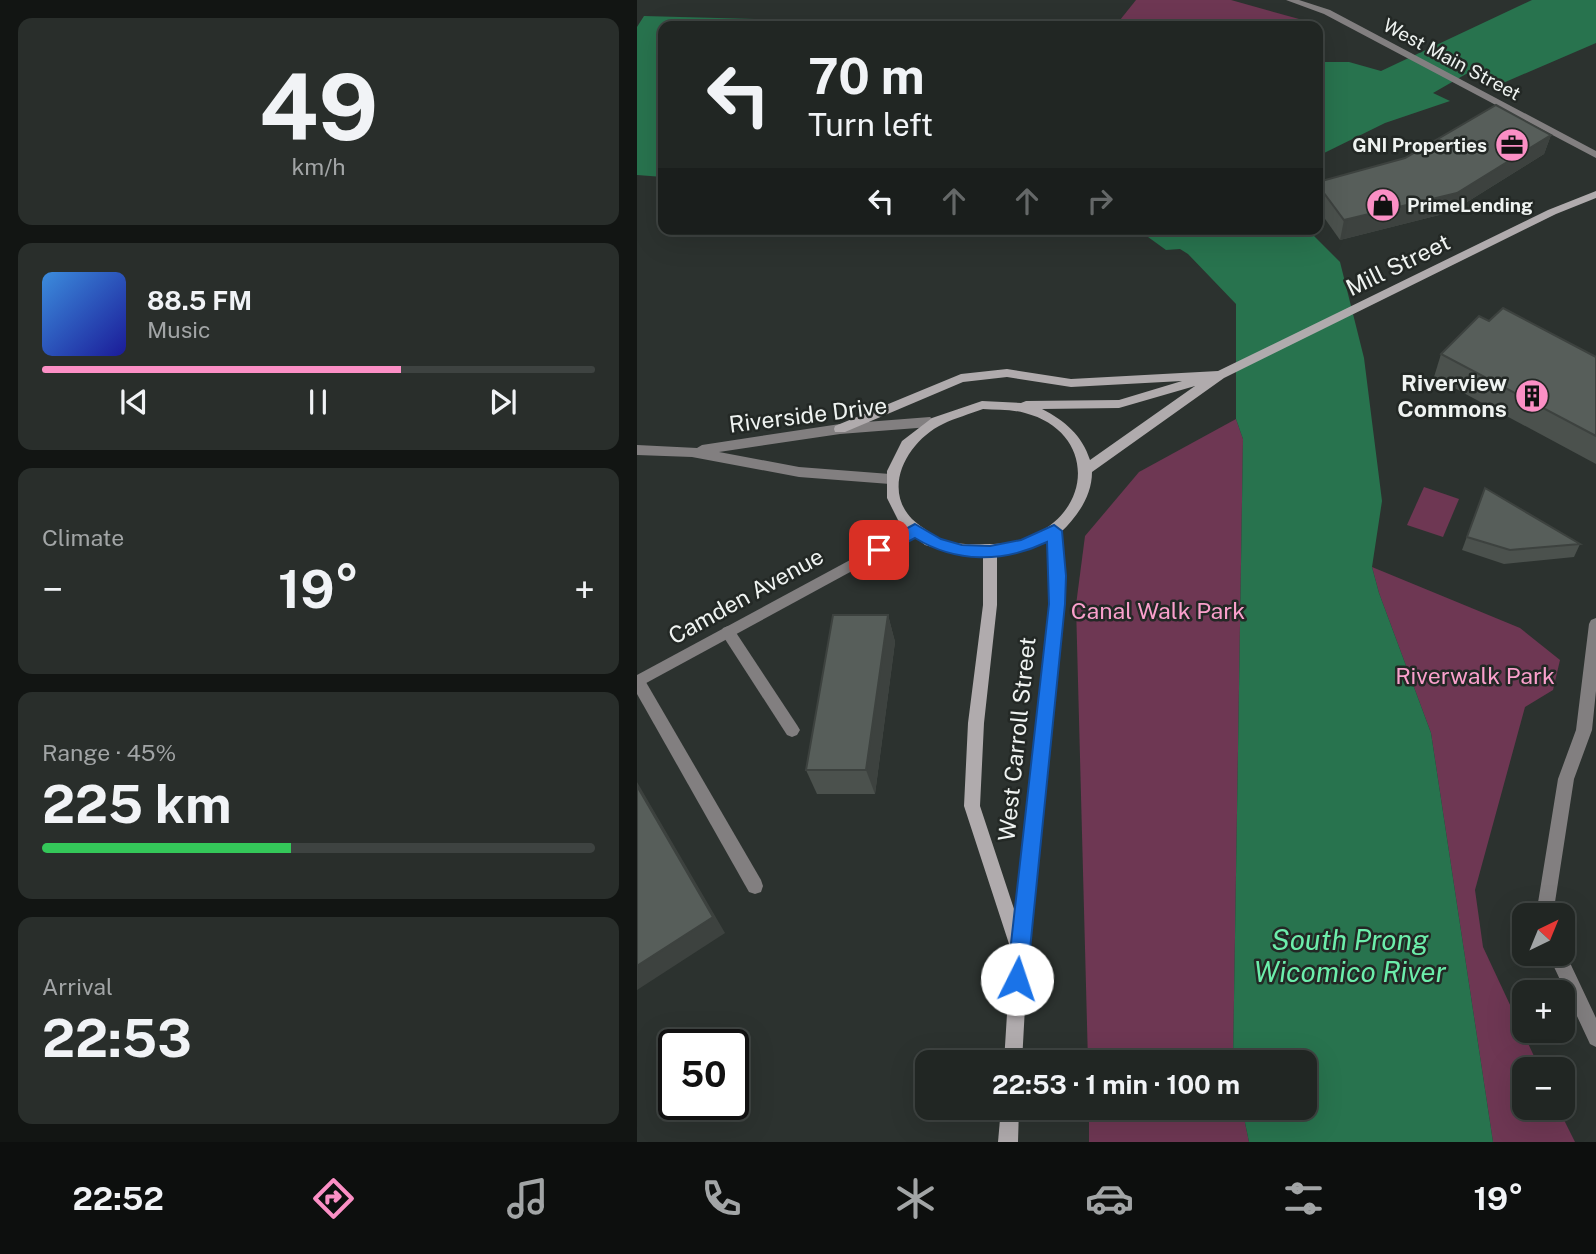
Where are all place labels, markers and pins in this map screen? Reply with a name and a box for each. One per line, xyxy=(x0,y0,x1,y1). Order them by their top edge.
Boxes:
office icon: GNI Properties xyxy=(1493,126,1531,164)
place label: GNI Properties xyxy=(1352,134,1487,156)
shop icon: PrimeLending xyxy=(1364,186,1402,224)
place label: PrimeLending xyxy=(1407,194,1533,216)
place label: Riverview Commons xyxy=(1397,369,1507,422)
building icon: Riverview Commons xyxy=(1513,377,1551,415)
pin xyxy=(849,520,909,580)

